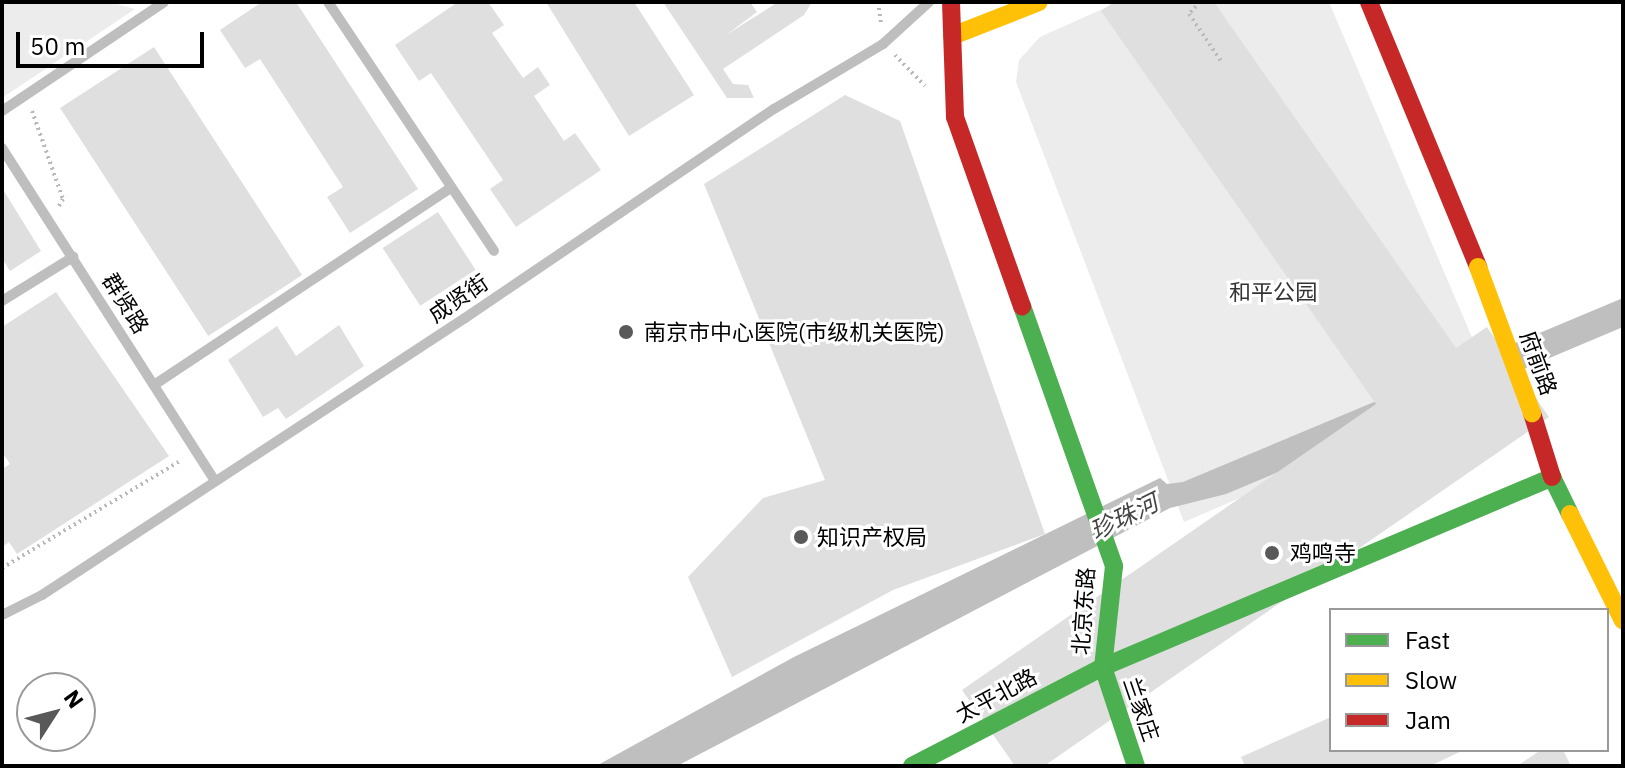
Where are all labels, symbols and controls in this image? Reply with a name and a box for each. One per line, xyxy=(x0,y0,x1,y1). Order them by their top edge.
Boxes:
scale bar xyxy=(20,16,208,66)
text: 50 m xyxy=(30,30,85,62)
street label: 群贤路 xyxy=(97,268,155,338)
street label: 成贤街 xyxy=(423,269,493,327)
park label: 和平公园 xyxy=(1229,279,1317,305)
place label: 南京市中心医院(市级机关医院) xyxy=(644,319,945,345)
marker: 南京市中心医院(市级机关医院) xyxy=(615,321,637,343)
street label: 府前路 xyxy=(1515,327,1563,399)
water label: 珍珠河 xyxy=(1085,488,1163,546)
place label: 知识产权局 xyxy=(817,524,927,550)
marker: 知识产权局 xyxy=(792,528,810,546)
place label: 鸡鸣寺 xyxy=(1290,540,1356,566)
marker: 鸡鸣寺 xyxy=(1261,542,1283,564)
street label: 北京东路 xyxy=(1067,566,1099,656)
legend xyxy=(1329,608,1609,752)
text: Fast xyxy=(1405,624,1450,656)
street label: 太平北路 xyxy=(951,663,1041,727)
text: Slow xyxy=(1405,664,1457,696)
north arrow xyxy=(16,672,96,752)
street label: 兰家庄 xyxy=(1119,674,1165,744)
text: N xyxy=(58,684,91,714)
text: Jam xyxy=(1405,704,1451,736)

